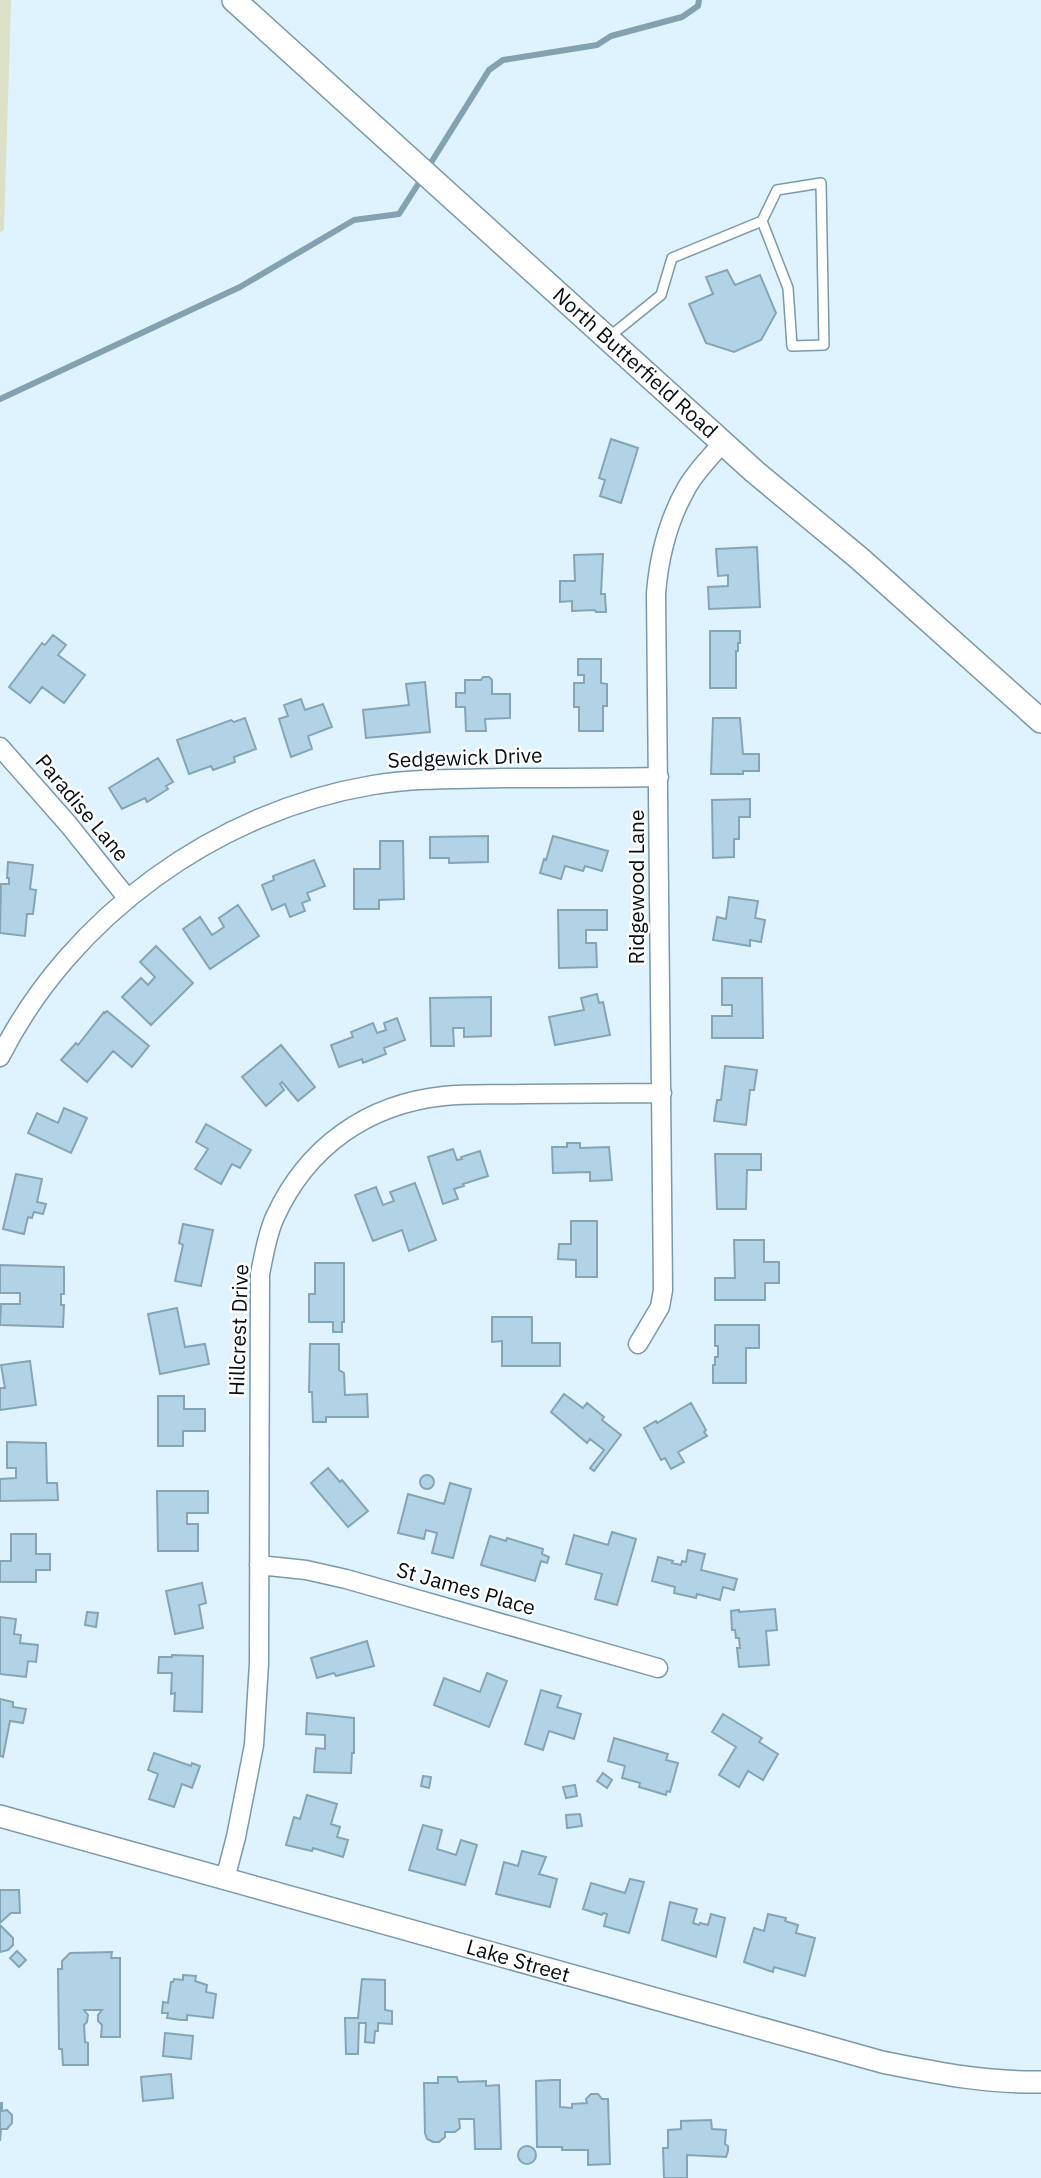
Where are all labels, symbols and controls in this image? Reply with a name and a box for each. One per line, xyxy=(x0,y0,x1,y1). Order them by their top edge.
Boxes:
street label: North Butterfield Road xyxy=(547,281,724,444)
street label: Sedgewick Drive xyxy=(387,740,543,774)
street label: Paradise Lane xyxy=(30,748,136,867)
street label: Ridgewood Lane xyxy=(622,809,650,965)
street label: Hillcrest Drive xyxy=(222,1263,254,1397)
street label: St James Place xyxy=(394,1555,539,1621)
street label: Lake Street xyxy=(463,1932,573,1988)

